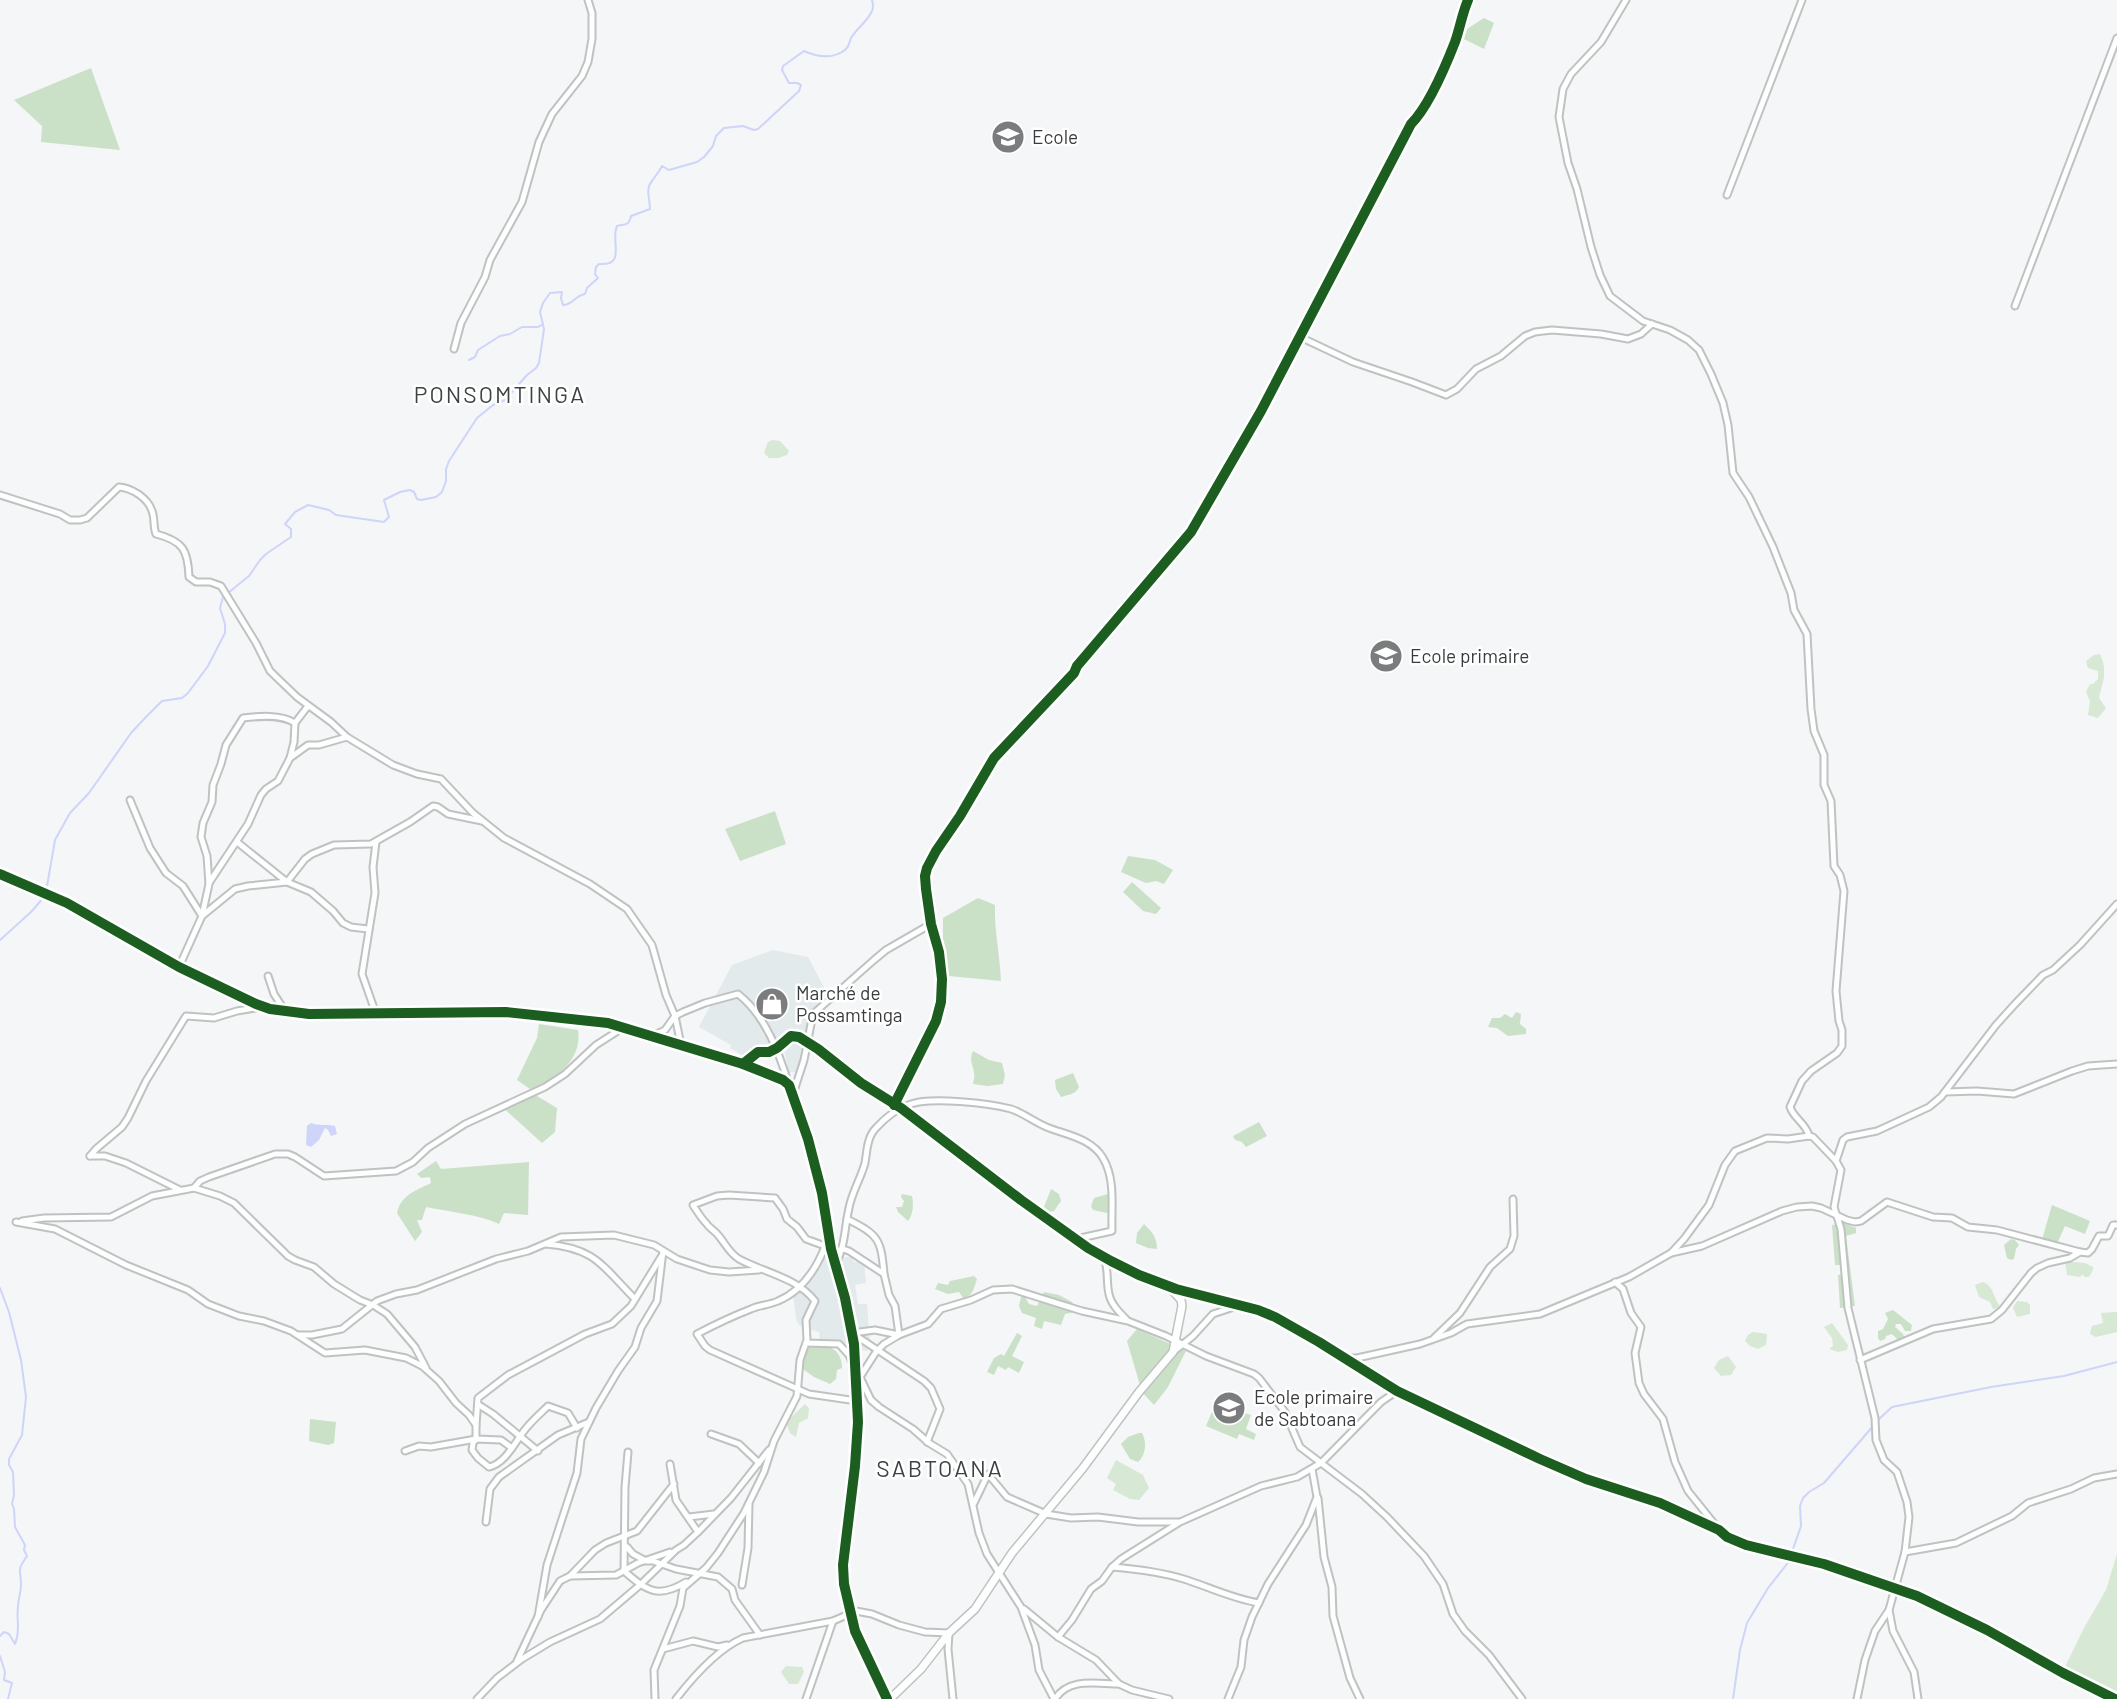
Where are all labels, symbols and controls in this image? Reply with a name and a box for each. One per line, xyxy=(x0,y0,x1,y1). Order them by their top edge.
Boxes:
school or university icon: Ecole xyxy=(989,118,1027,156)
place label: Ecole xyxy=(1032,125,1078,148)
district label: PONSOMTINGA xyxy=(414,380,586,408)
school or university icon: Ecole primaire xyxy=(1367,637,1405,675)
place label: Ecole primaire xyxy=(1410,644,1529,667)
place label: Marché de Possamtinga xyxy=(796,981,903,1026)
shop icon: Marché de Possamtinga xyxy=(753,985,791,1023)
place label: Ecole primaire de Sabtoana xyxy=(1254,1385,1373,1430)
school or university icon: Ecole primaire de Sabtoana xyxy=(1210,1389,1248,1427)
district label: SABTOANA xyxy=(876,1454,1004,1482)

